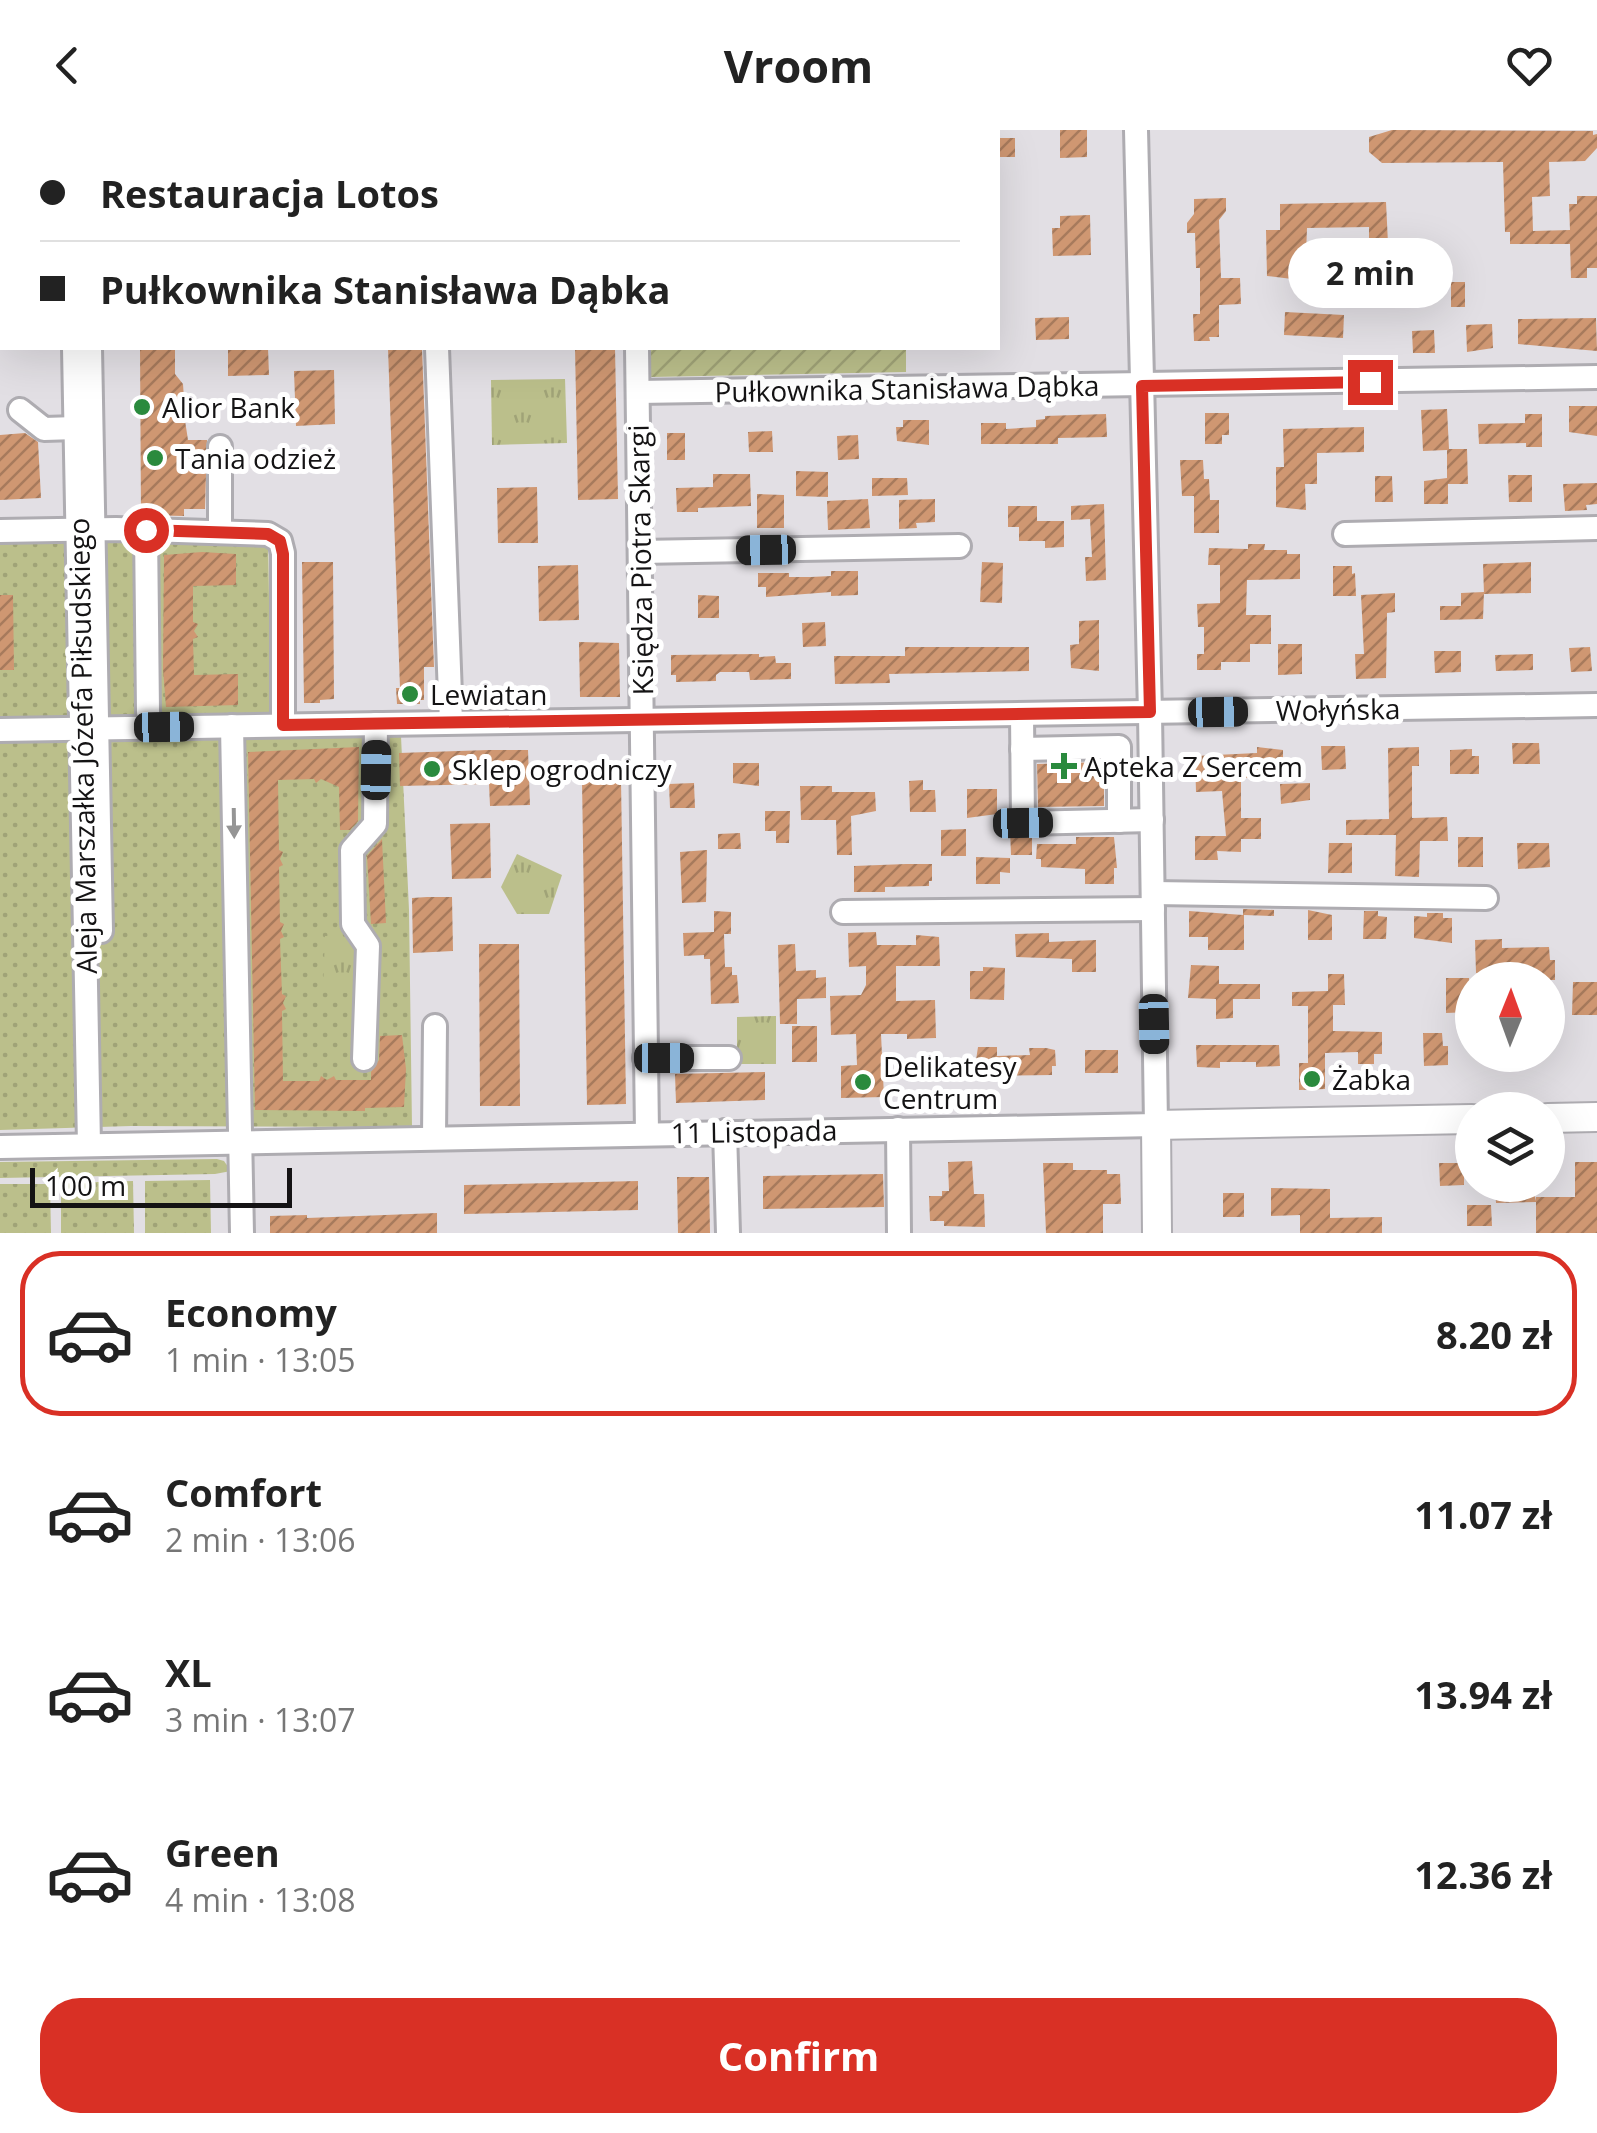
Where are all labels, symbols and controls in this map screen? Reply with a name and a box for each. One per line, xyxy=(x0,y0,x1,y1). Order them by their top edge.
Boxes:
text: Vroom xyxy=(724,35,873,96)
icon: back xyxy=(40,38,95,93)
icon: heart xyxy=(1502,38,1557,93)
text: Restauracja Lotos xyxy=(100,167,439,219)
callout: 2 min xyxy=(1288,237,1452,307)
text: 2 min xyxy=(1326,251,1415,294)
text: Pułkownika Stanisława Dąbka xyxy=(100,263,670,315)
route end xyxy=(1348,360,1393,405)
street label: Pułkownika Stanisława Dąbka xyxy=(714,366,1100,410)
place label: Alior Bank xyxy=(162,388,295,426)
marker: Alior Bank xyxy=(131,396,153,418)
street label: Księdza Piotra Skargi xyxy=(619,424,661,696)
place label: Tania odzież xyxy=(175,439,336,477)
marker: Tania odzież xyxy=(144,447,166,469)
route start xyxy=(124,508,169,553)
street label: Aleja Marszałka Józefa Piłsudskiego xyxy=(59,518,105,974)
car xyxy=(736,534,796,566)
place label: Lewiatan xyxy=(430,675,547,713)
marker: Lewiatan xyxy=(399,683,421,705)
street label: Wołyńska xyxy=(1275,689,1401,729)
car xyxy=(1188,696,1248,728)
car xyxy=(134,711,194,743)
car xyxy=(360,740,392,800)
place label: Apteka Z Sercem xyxy=(1084,747,1303,785)
place label: Sklep ogrodniczy xyxy=(452,750,673,788)
marker: Apteka Z Sercem xyxy=(1053,755,1075,777)
marker: Sklep ogrodniczy xyxy=(421,758,443,780)
car xyxy=(993,807,1053,839)
one-way arrow xyxy=(227,808,243,840)
north arrow xyxy=(1455,962,1565,1072)
map controls xyxy=(1455,962,1565,1202)
car xyxy=(1138,994,1170,1054)
car xyxy=(634,1043,694,1073)
place label: Delikatesy Centrum xyxy=(883,1047,1017,1117)
place label: Żabka xyxy=(1332,1060,1411,1098)
marker: Żabka xyxy=(1301,1068,1323,1090)
marker: Delikatesy Centrum xyxy=(852,1071,874,1093)
button: layers xyxy=(1455,1092,1565,1202)
street label: 11 Listopada xyxy=(670,1111,838,1151)
scale bar xyxy=(30,1163,292,1208)
text: 100 m xyxy=(45,1166,126,1204)
text: Economy xyxy=(165,1286,337,1338)
icon: car xyxy=(45,1289,135,1379)
text: 8.20 zł xyxy=(1436,1308,1552,1360)
text: 1 min · 13:05 xyxy=(165,1338,356,1381)
text: Comfort xyxy=(165,1466,322,1518)
icon: car xyxy=(45,1469,135,1559)
text: 11.07 zł xyxy=(1414,1488,1552,1540)
text: 2 min · 13:06 xyxy=(165,1518,356,1561)
text: XL xyxy=(165,1646,212,1698)
icon: car xyxy=(45,1649,135,1739)
text: 13.94 zł xyxy=(1414,1668,1552,1720)
text: 3 min · 13:07 xyxy=(165,1698,356,1741)
text: Green xyxy=(165,1826,280,1878)
icon: car xyxy=(45,1829,135,1919)
text: 12.36 zł xyxy=(1414,1848,1552,1900)
text: 4 min · 13:08 xyxy=(165,1878,356,1921)
button: Confirm xyxy=(40,1998,1557,2113)

